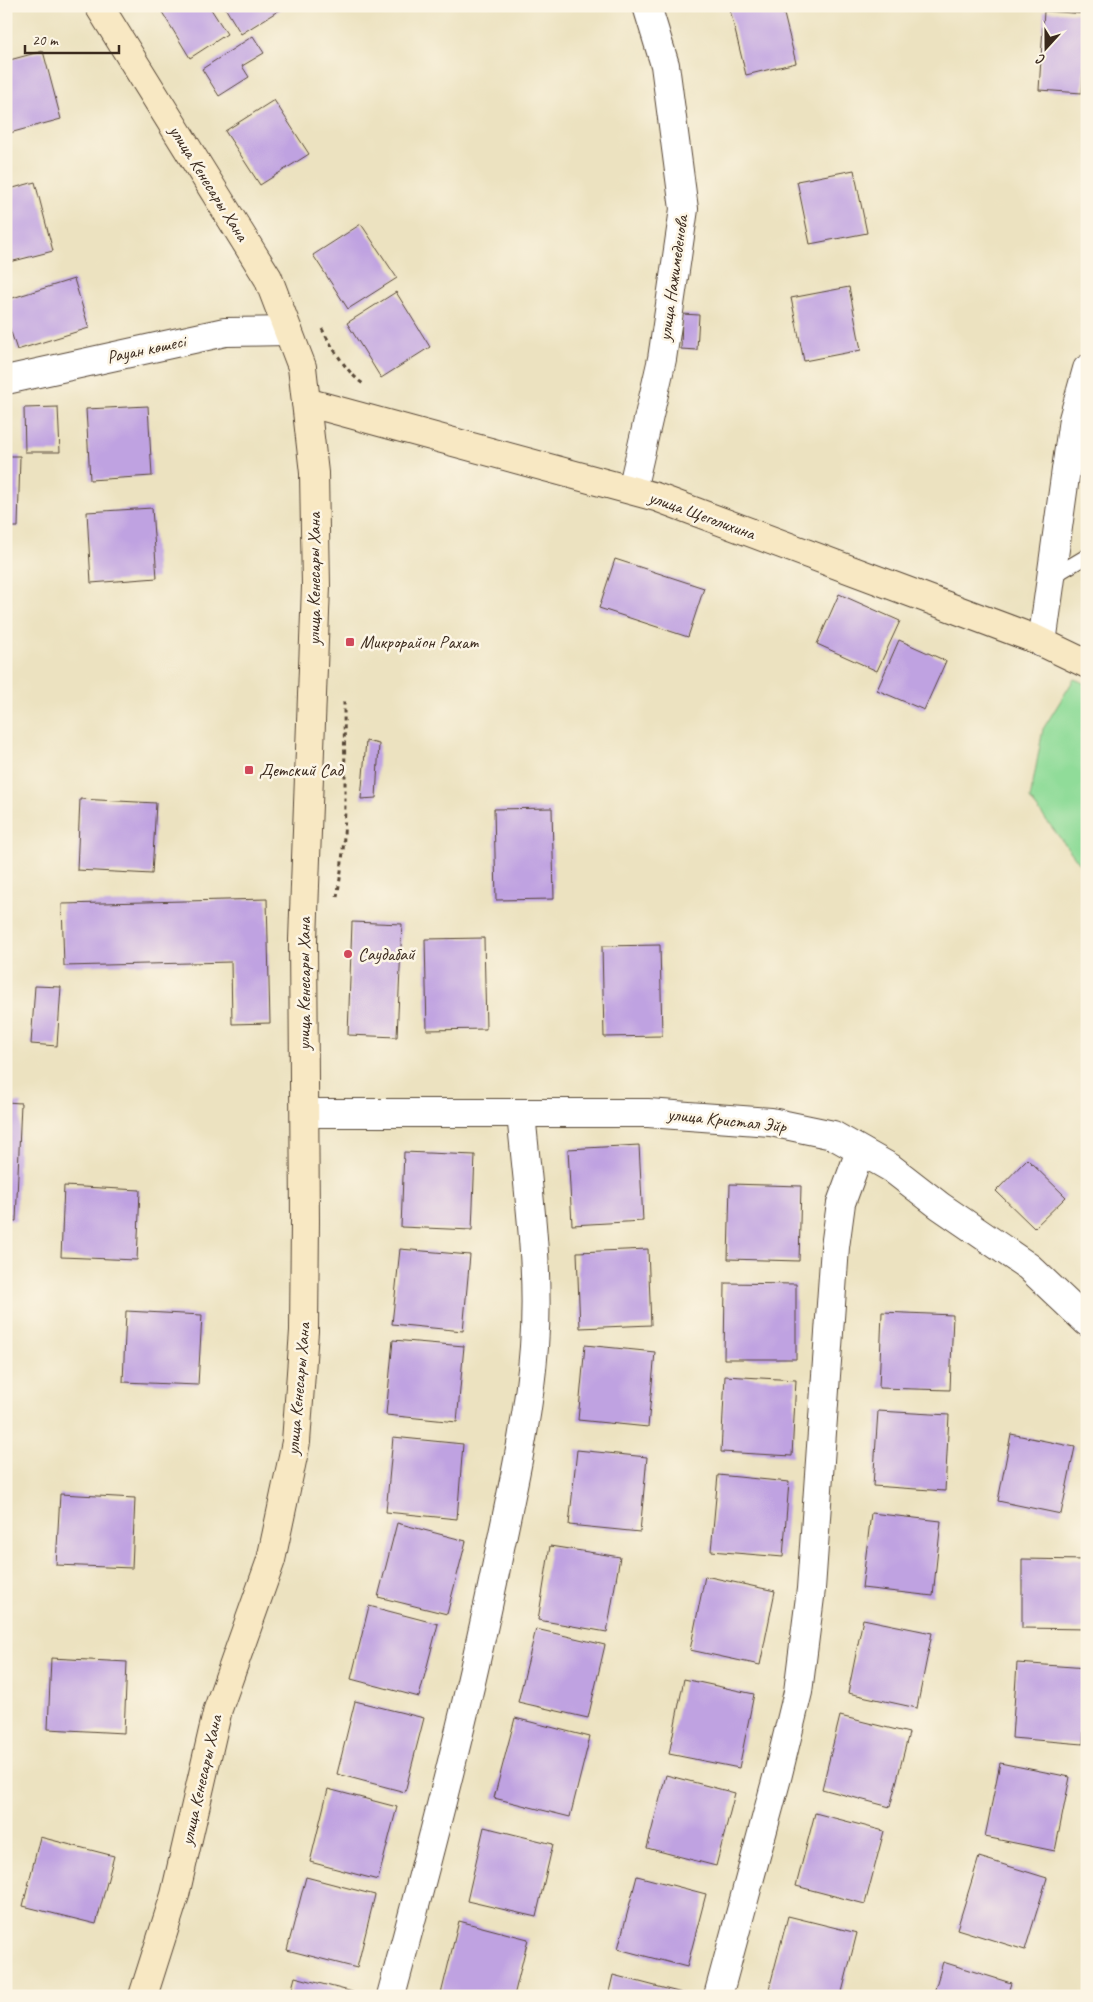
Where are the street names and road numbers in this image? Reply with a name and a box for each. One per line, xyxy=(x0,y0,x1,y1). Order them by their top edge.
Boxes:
street label: улица Кенесары Хана xyxy=(164,120,254,247)
street label: улица Нажимеденова xyxy=(653,212,693,343)
street label: Рауан көшесі xyxy=(105,329,190,368)
street label: улица Щеголихина xyxy=(645,485,760,545)
street label: улица Кенесары Хана xyxy=(303,511,325,646)
street label: улица Кенесары Хана xyxy=(293,916,315,1051)
street label: улица Кристал Эйр xyxy=(666,1103,789,1137)
street label: улица Кенесары Хана xyxy=(281,1320,315,1457)
street label: улица Кенесары Хана xyxy=(175,1711,227,1848)

